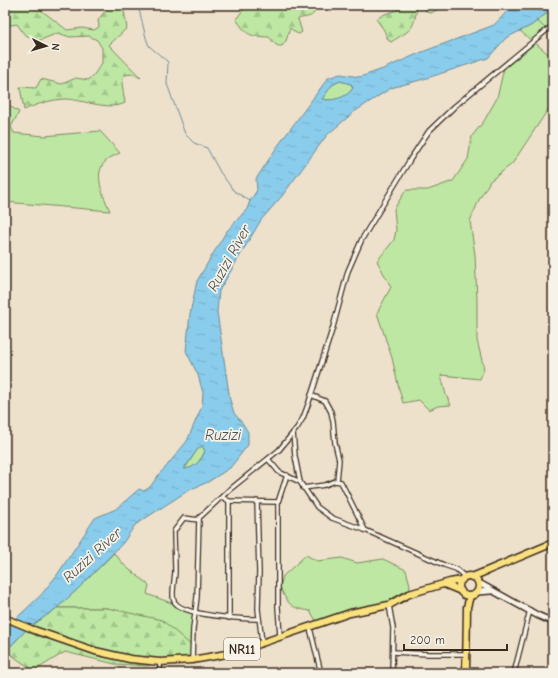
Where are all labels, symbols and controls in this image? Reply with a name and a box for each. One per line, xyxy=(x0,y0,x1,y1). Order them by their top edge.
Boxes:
north arrow xyxy=(26,26,66,66)
text: N xyxy=(49,43,62,51)
water label: Ruzizi River xyxy=(203,221,255,294)
water label: Ruzizi xyxy=(205,426,242,444)
water label: Ruzizi River xyxy=(59,523,126,586)
scale bar xyxy=(404,626,507,652)
text: 200 m xyxy=(410,633,445,647)
road number: NR11 xyxy=(224,638,260,660)

